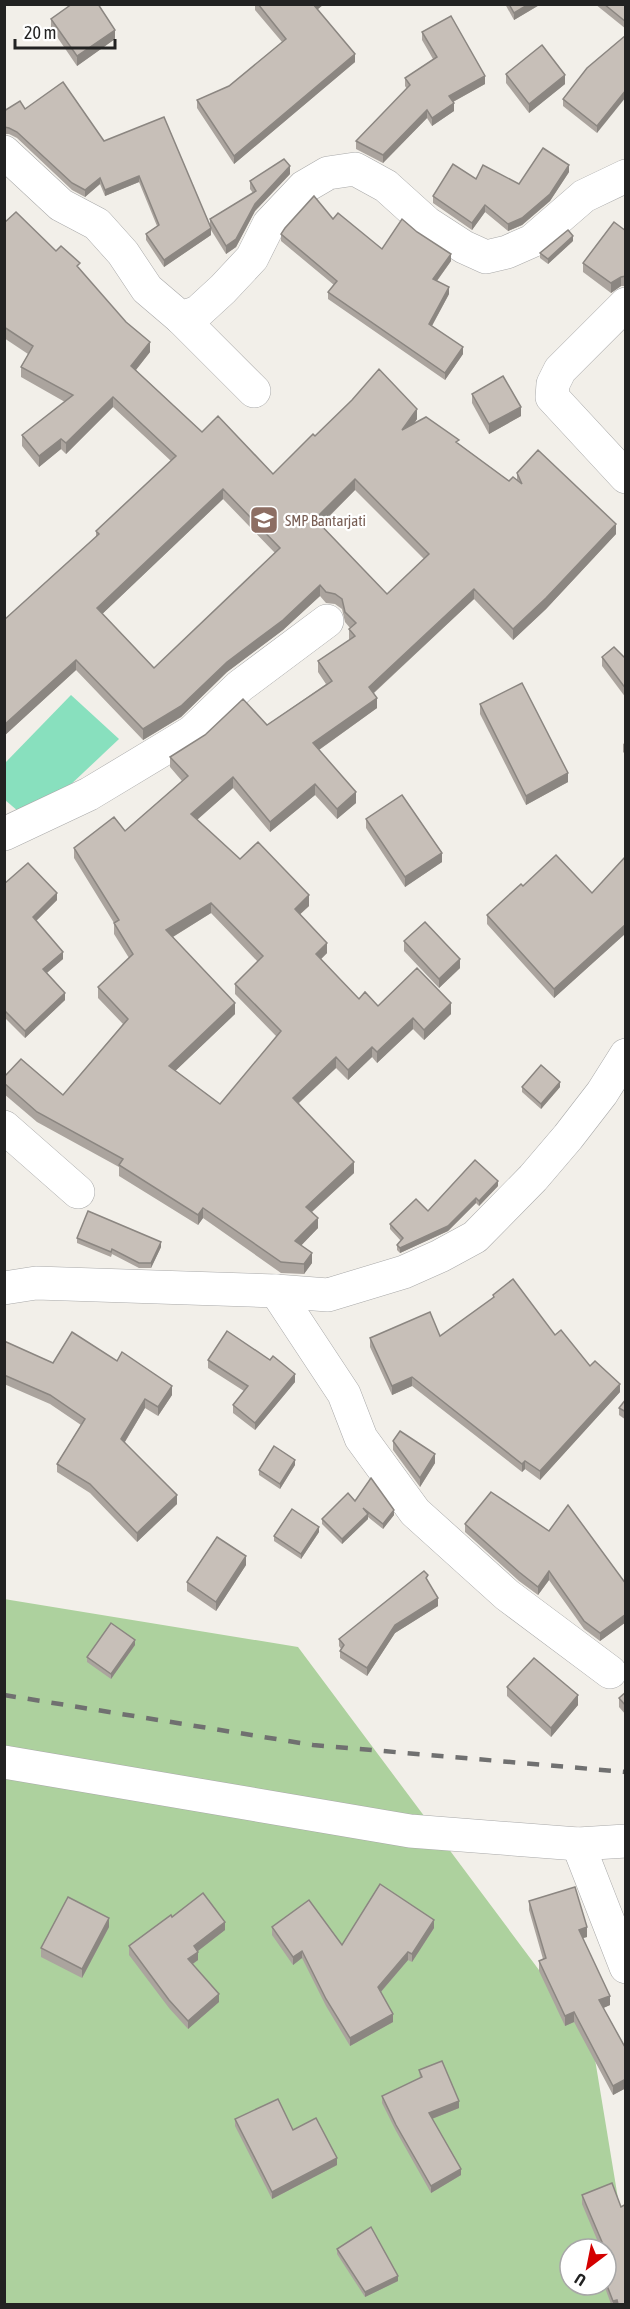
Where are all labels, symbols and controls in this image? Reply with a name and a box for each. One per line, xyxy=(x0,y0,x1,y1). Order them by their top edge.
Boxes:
scale bar xyxy=(15,12,116,50)
text: 20 m xyxy=(24,22,56,43)
school or university icon: SMP Bantarjati xyxy=(248,504,280,536)
place label: SMP Bantarjati xyxy=(285,512,366,529)
north arrow xyxy=(558,2237,618,2297)
text: U xyxy=(571,2270,589,2290)

